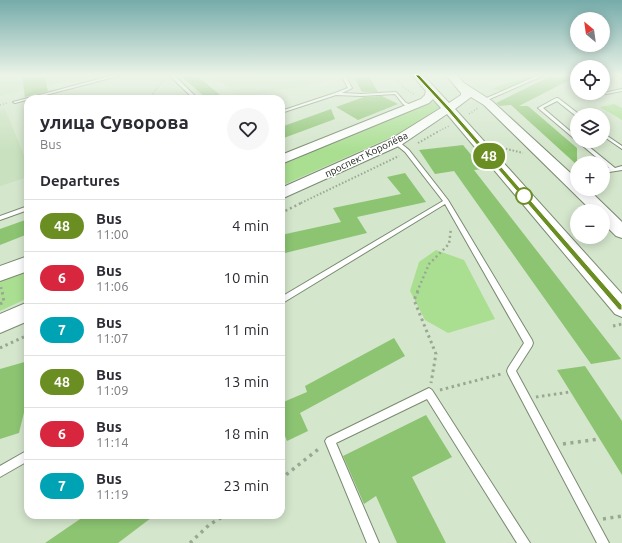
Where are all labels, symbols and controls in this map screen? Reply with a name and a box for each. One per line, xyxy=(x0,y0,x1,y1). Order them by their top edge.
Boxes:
north arrow xyxy=(570,12,610,52)
map controls xyxy=(570,12,610,244)
button: locate xyxy=(570,60,610,100)
button: heart xyxy=(227,108,269,150)
button: layers xyxy=(570,108,610,148)
text: улица Суворова xyxy=(40,111,189,133)
street label: проспект Королёва xyxy=(323,130,409,179)
text: Bus xyxy=(40,137,61,151)
line badge: 48 xyxy=(471,143,507,169)
text: 48 xyxy=(481,148,497,164)
button: + xyxy=(570,156,610,196)
text: Departures xyxy=(40,172,120,189)
unlabelled marker xyxy=(515,187,533,205)
button: − xyxy=(570,204,610,244)
text: Bus xyxy=(96,210,122,227)
text: 4 min xyxy=(232,217,269,234)
text: 48 xyxy=(54,218,70,234)
text: 11:00 xyxy=(96,227,129,241)
text: Bus xyxy=(96,262,122,279)
text: 10 min xyxy=(223,269,269,286)
text: 6 xyxy=(58,270,66,286)
text: 11:06 xyxy=(96,279,129,293)
text: Bus xyxy=(96,314,122,331)
text: 11 min xyxy=(223,321,269,338)
text: 7 xyxy=(58,322,66,338)
text: 11:07 xyxy=(96,331,129,345)
text: Bus xyxy=(96,366,122,383)
text: 13 min xyxy=(223,373,269,390)
text: 48 xyxy=(54,374,70,390)
text: 11:09 xyxy=(96,383,129,397)
text: Bus xyxy=(96,418,122,435)
text: 18 min xyxy=(223,425,269,442)
text: 6 xyxy=(58,426,66,442)
text: 11:14 xyxy=(96,435,129,449)
text: Bus xyxy=(96,470,122,487)
text: 23 min xyxy=(223,477,269,494)
text: 7 xyxy=(58,478,66,494)
text: 11:19 xyxy=(96,487,129,501)

